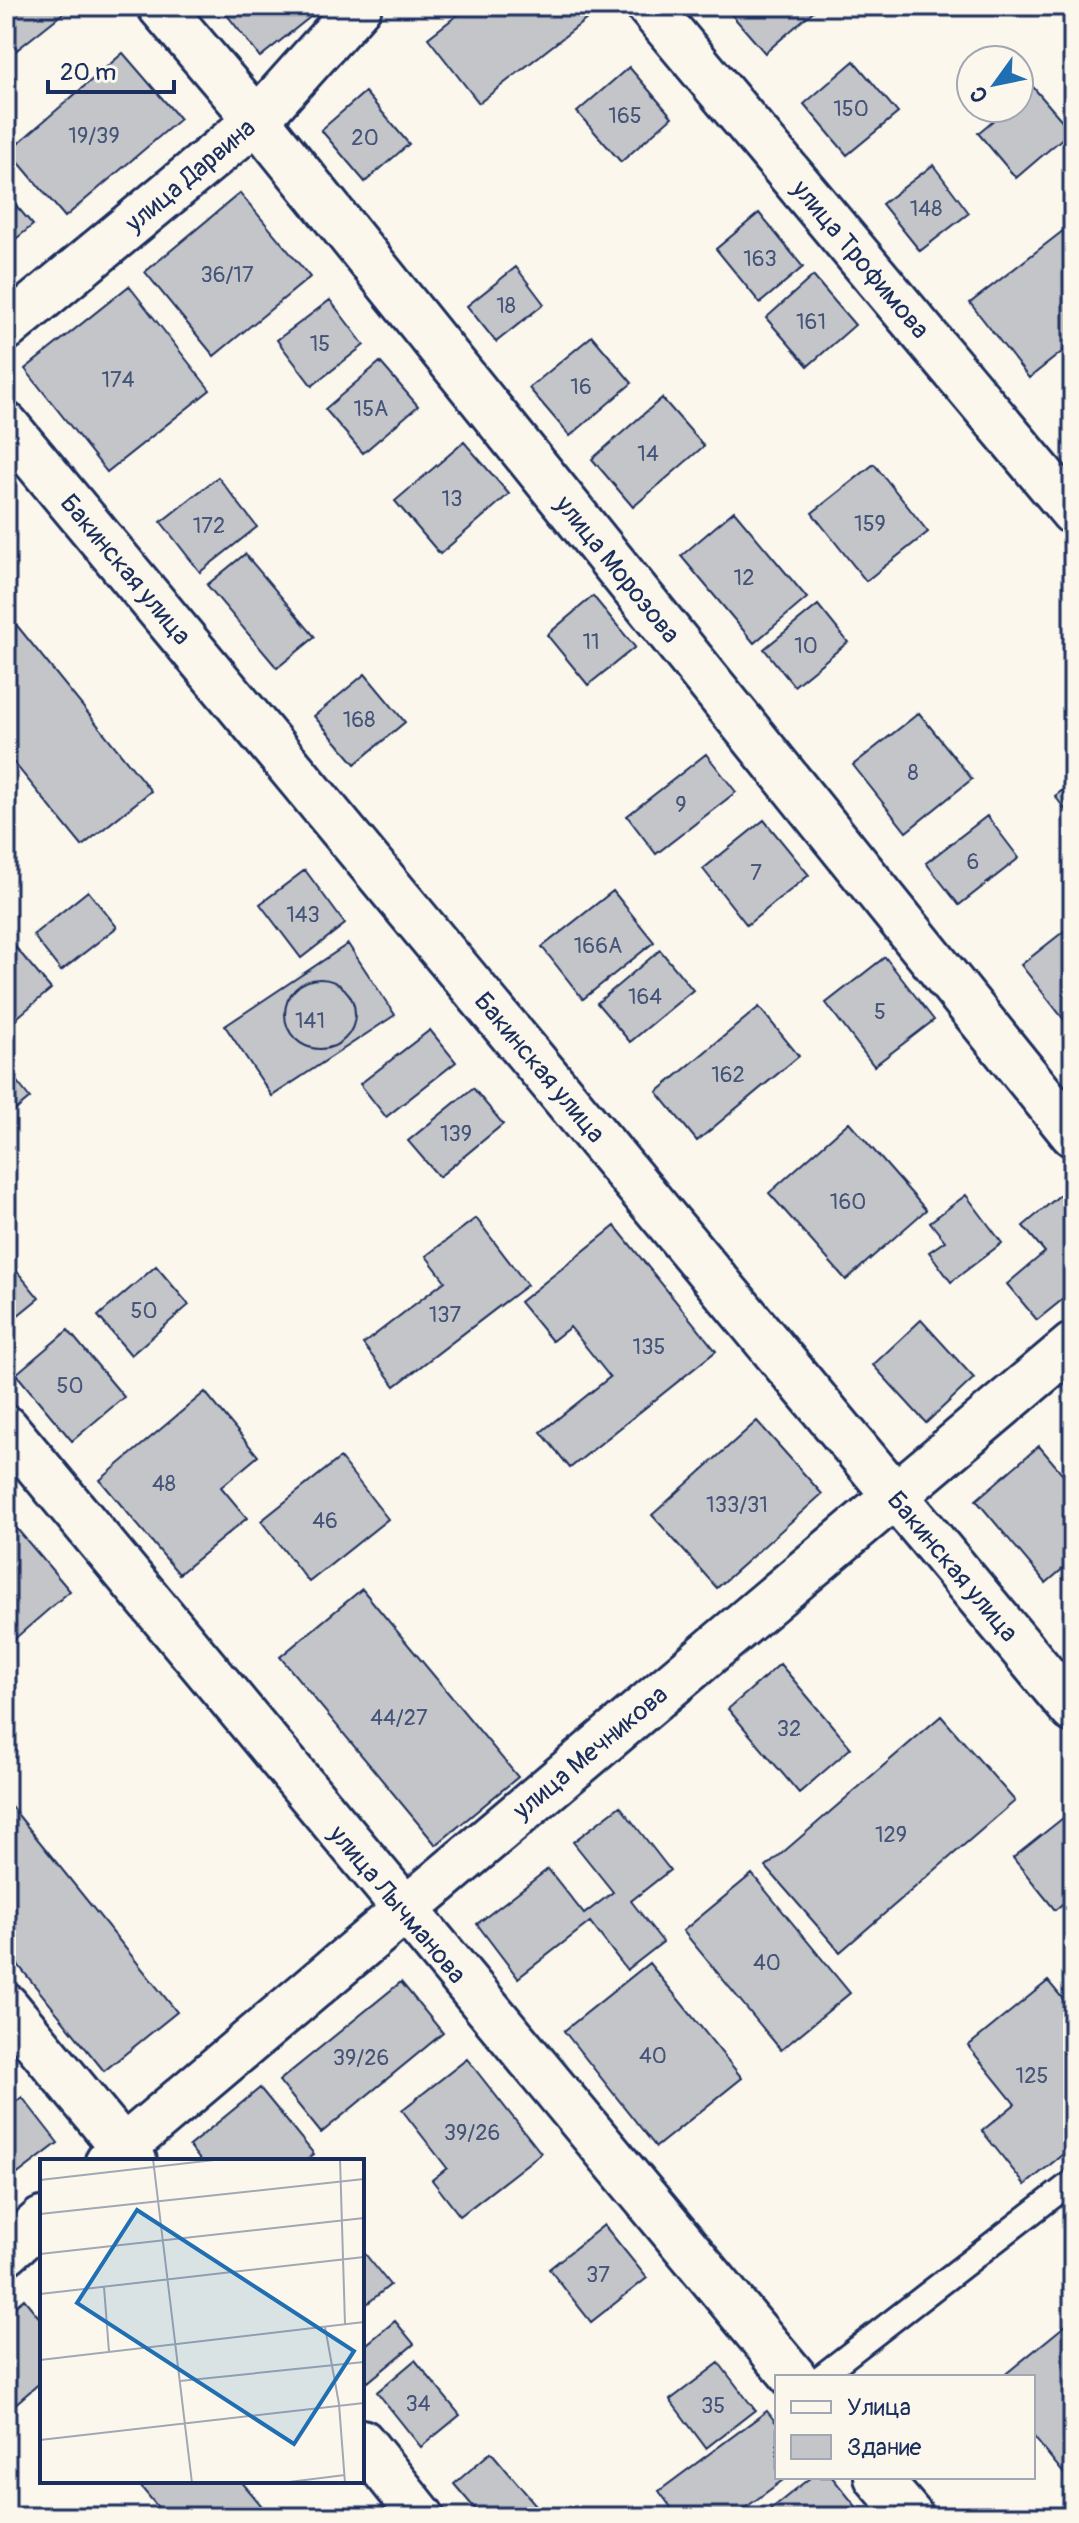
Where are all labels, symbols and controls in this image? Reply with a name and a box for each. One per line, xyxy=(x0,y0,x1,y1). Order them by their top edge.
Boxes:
scale bar xyxy=(48,44,174,94)
north arrow xyxy=(955,44,1035,124)
text: 20 m xyxy=(60,58,116,87)
text: С xyxy=(963,81,995,108)
house number: 150 xyxy=(833,95,869,123)
house number: 165 xyxy=(608,102,642,130)
street label: улица Дарвина xyxy=(118,112,262,240)
house number: 19/39 xyxy=(68,122,120,150)
house number: 20 xyxy=(351,124,379,152)
street label: улица Трофимова xyxy=(784,173,936,345)
house number: 148 xyxy=(910,195,942,223)
house number: 163 xyxy=(743,245,777,273)
house number: 36/17 xyxy=(200,261,254,289)
house number: 18 xyxy=(496,292,516,320)
house number: 161 xyxy=(796,308,826,336)
house number: 15 xyxy=(310,330,330,358)
house number: 174 xyxy=(101,366,135,394)
house number: 16 xyxy=(570,373,592,401)
house number: 15А xyxy=(354,395,388,423)
house number: 14 xyxy=(637,440,659,468)
house number: 13 xyxy=(442,485,462,513)
street label: Бакинская улица xyxy=(53,488,198,652)
street label: улица Морозова xyxy=(547,489,687,650)
house number: 159 xyxy=(854,510,886,538)
house number: 172 xyxy=(193,512,225,540)
house number: 12 xyxy=(734,564,754,592)
house number: 11 xyxy=(582,628,600,656)
house number: 10 xyxy=(794,632,818,660)
house number: 168 xyxy=(343,706,375,734)
house number: 8 xyxy=(907,759,919,787)
house number: 9 xyxy=(675,791,687,819)
house number: 6 xyxy=(967,848,979,876)
house number: 7 xyxy=(750,859,762,887)
house number: 143 xyxy=(286,901,320,929)
house number: 166А xyxy=(574,932,622,960)
house number: 164 xyxy=(628,983,662,1011)
street label: Бакинская улица xyxy=(467,986,612,1150)
house number: 5 xyxy=(874,998,886,1026)
house number: 141 xyxy=(295,1007,325,1035)
house number: 162 xyxy=(711,1061,745,1089)
house number: 139 xyxy=(440,1120,472,1148)
house number: 160 xyxy=(830,1188,866,1216)
house number: 50 xyxy=(131,1297,157,1325)
house number: 137 xyxy=(429,1301,462,1329)
house number: 135 xyxy=(633,1333,665,1361)
house number: 50 xyxy=(57,1372,83,1400)
house number: 48 xyxy=(152,1470,176,1498)
street label: Бакинская улица xyxy=(880,1485,1025,1649)
house number: 133/31 xyxy=(706,1491,768,1519)
house number: 46 xyxy=(312,1507,338,1535)
street label: улица Мечникова xyxy=(506,1679,674,1827)
house number: 44/27 xyxy=(370,1704,428,1732)
house number: 32 xyxy=(777,1715,801,1743)
street label: улица Лычманова xyxy=(321,1818,473,1990)
house number: 129 xyxy=(875,1821,907,1849)
house number: 40 xyxy=(753,1949,781,1977)
house number: 40 xyxy=(639,2042,667,2070)
house number: 39/26 xyxy=(333,2044,389,2072)
house number: 125 xyxy=(1016,2062,1048,2090)
house number: 39/26 xyxy=(444,2119,500,2147)
inset map xyxy=(40,2159,364,2483)
house number: 37 xyxy=(586,2261,610,2289)
legend xyxy=(775,2375,1035,2479)
house number: 34 xyxy=(405,2390,431,2418)
house number: 35 xyxy=(701,2392,725,2420)
text: Улица xyxy=(847,2393,911,2422)
text: Здание xyxy=(847,2433,922,2462)

